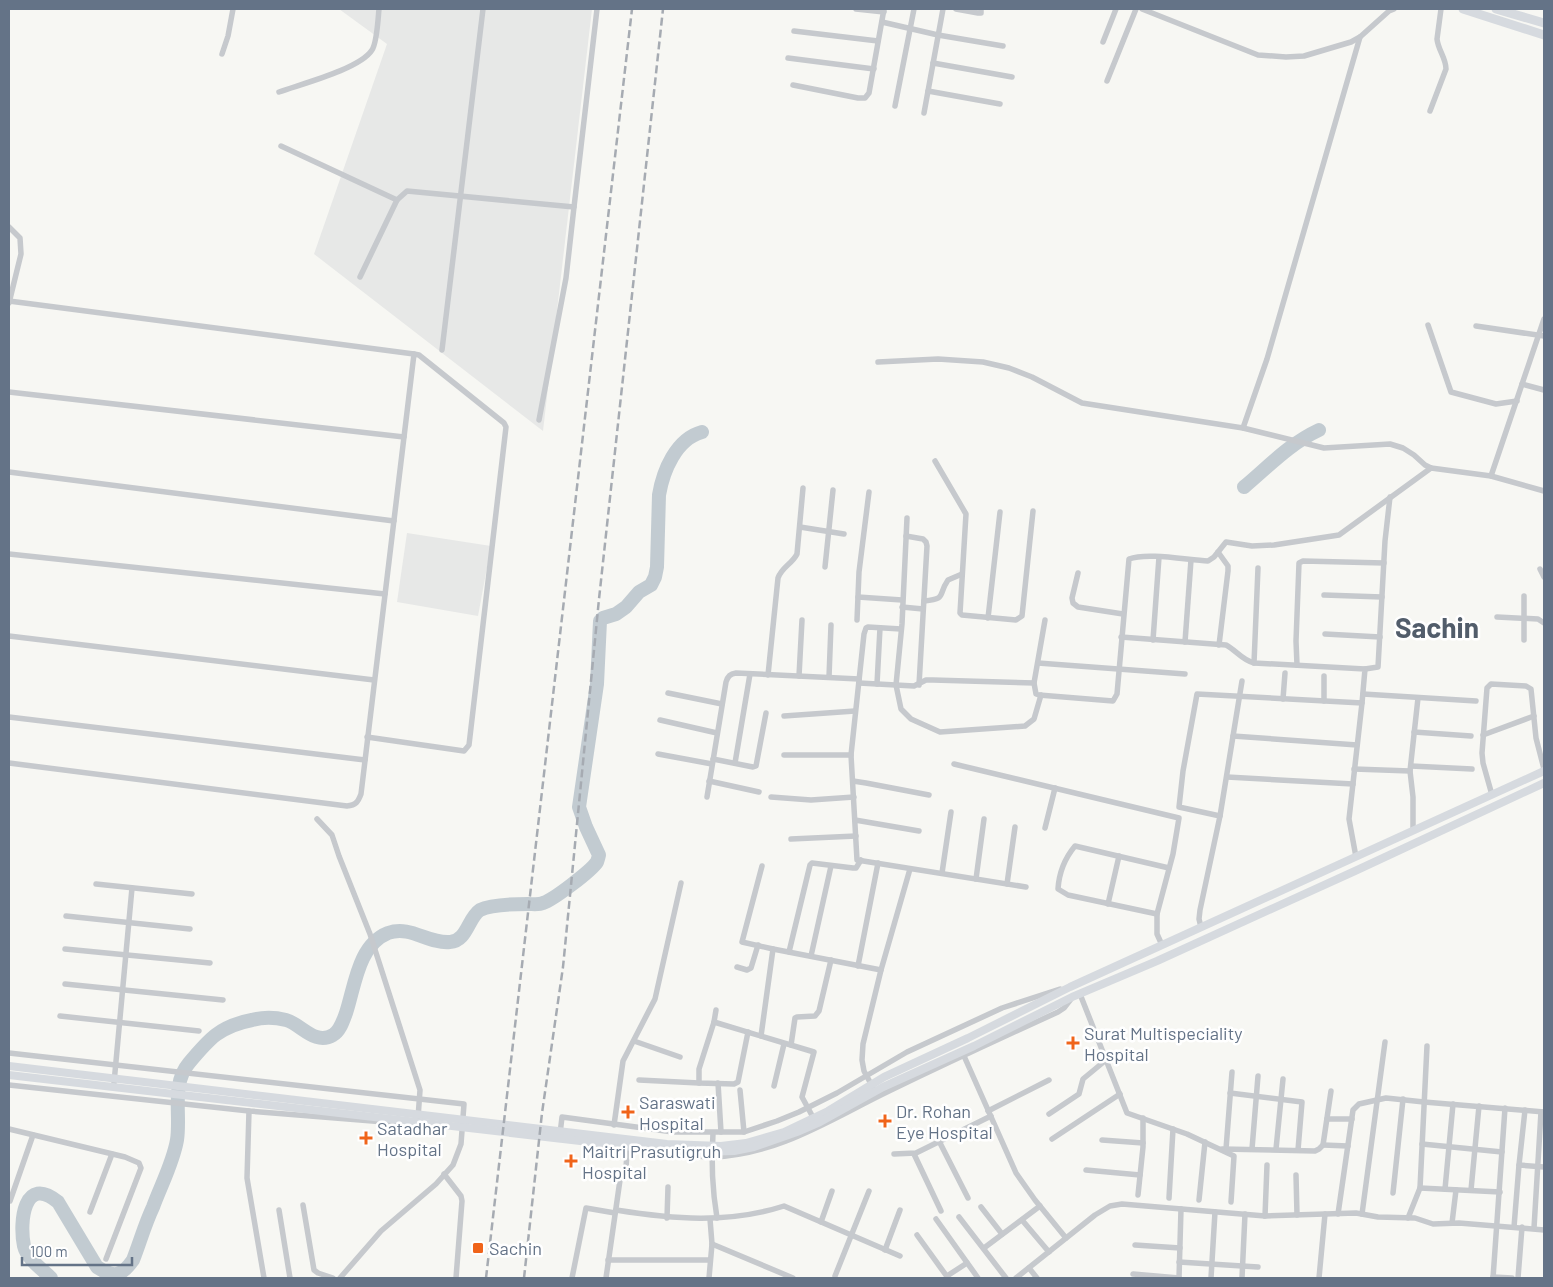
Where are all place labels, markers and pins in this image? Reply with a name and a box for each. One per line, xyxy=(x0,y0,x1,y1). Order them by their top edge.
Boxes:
place label: Surat Multispeciality Hospital xyxy=(1084,1022,1243,1065)
marker: Surat Multispeciality Hospital xyxy=(1066,1036,1080,1050)
place label: Saraswati Hospital xyxy=(639,1091,716,1134)
place label: Dr. Rohan Eye Hospital xyxy=(896,1100,993,1143)
marker: Saraswati Hospital xyxy=(621,1105,635,1119)
marker: Dr. Rohan Eye Hospital xyxy=(878,1114,892,1128)
place label: Satadhar Hospital xyxy=(377,1117,448,1160)
marker: Satadhar Hospital xyxy=(359,1131,373,1145)
place label: Maitri Prasutigruh Hospital xyxy=(582,1140,721,1183)
marker: Maitri Prasutigruh Hospital xyxy=(564,1154,578,1168)
place label: Sachin xyxy=(489,1237,542,1259)
marker: Sachin xyxy=(471,1241,485,1255)

